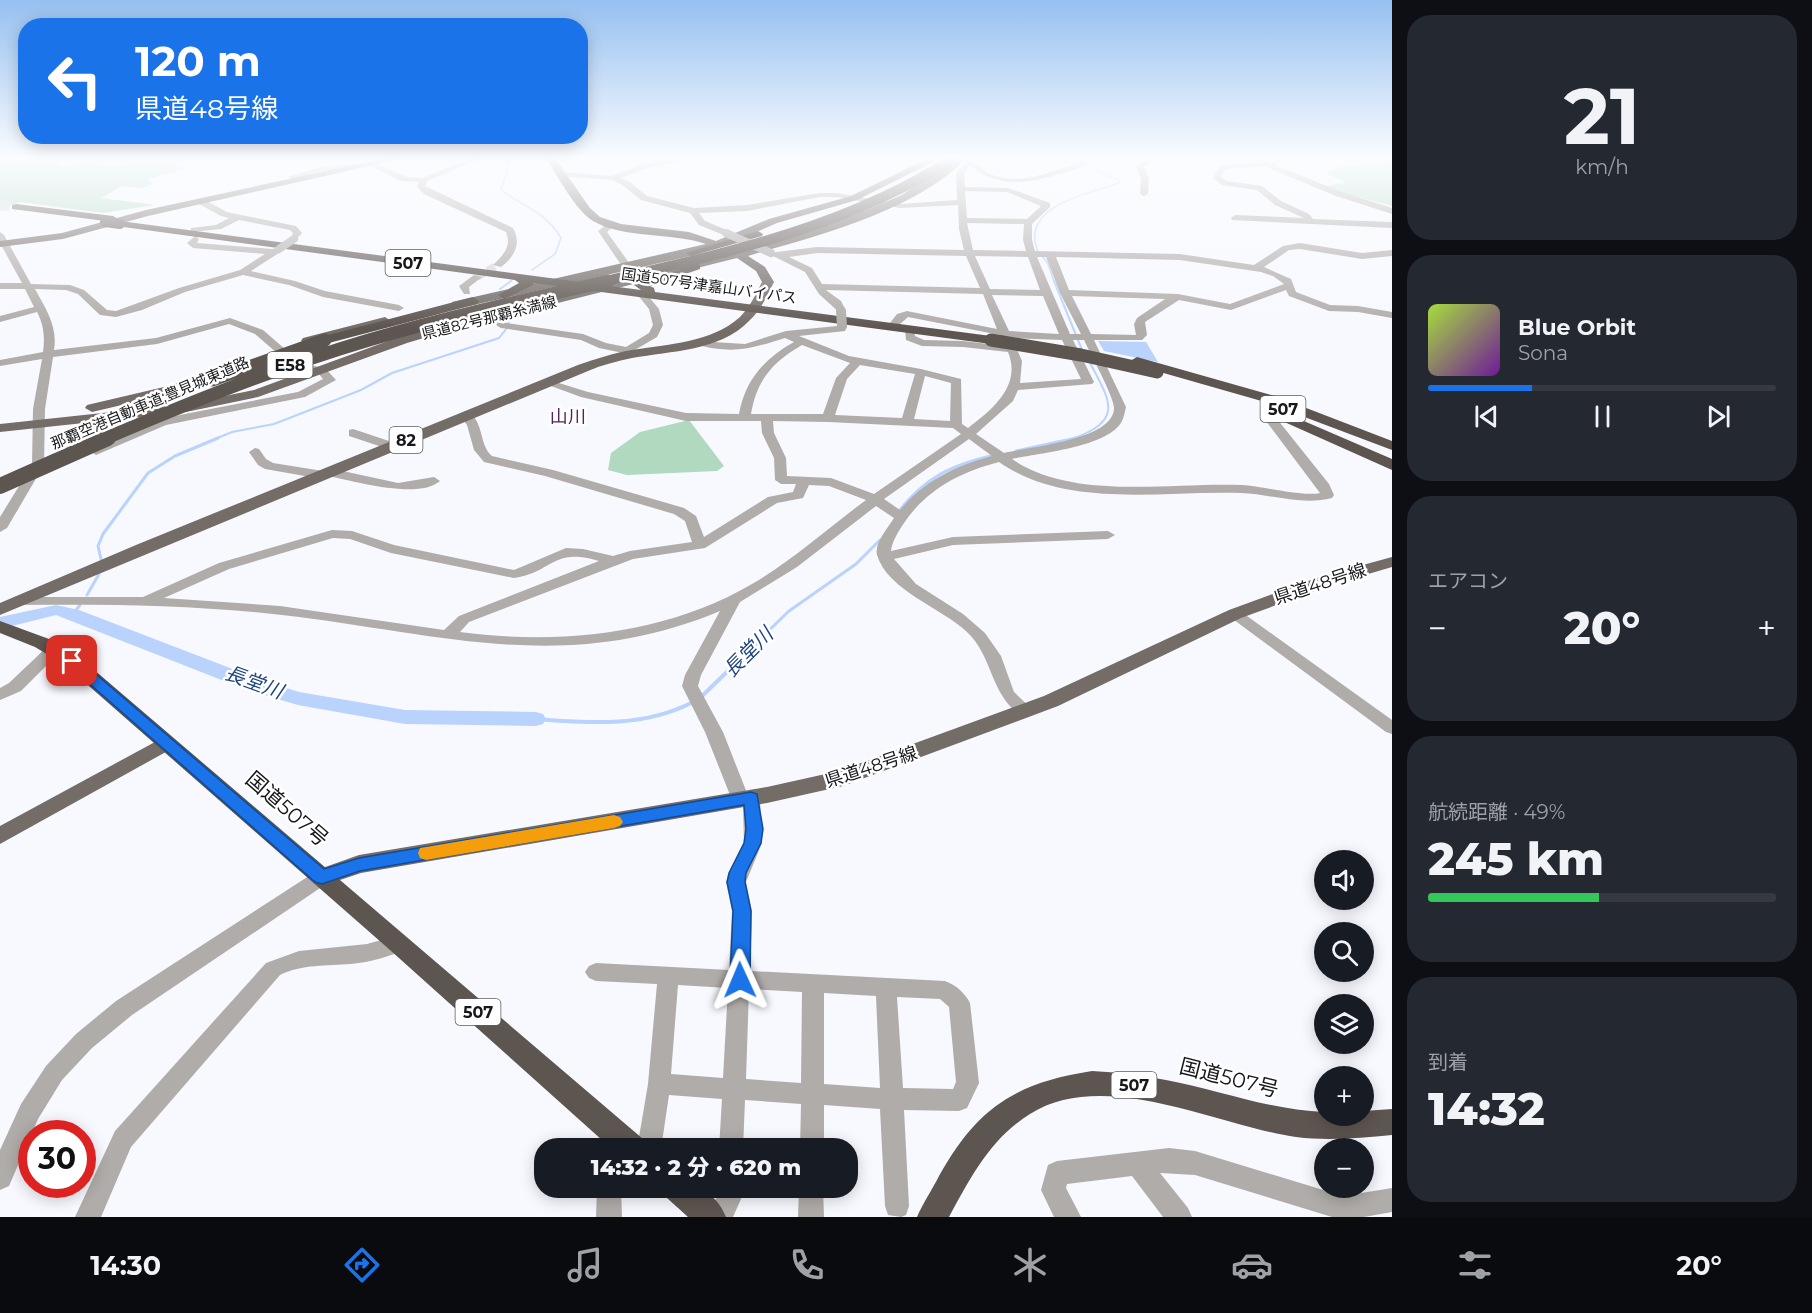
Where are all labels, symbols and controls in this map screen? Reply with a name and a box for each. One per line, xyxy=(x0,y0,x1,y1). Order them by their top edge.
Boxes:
text: 120 m xyxy=(135,35,261,87)
icon: left xyxy=(36,42,114,120)
text: 21 xyxy=(1564,68,1640,164)
text: 県道48号線 xyxy=(135,92,278,125)
text: km/h xyxy=(1575,155,1629,179)
road number: 507 xyxy=(386,250,430,276)
street label: 国道507号津嘉山バイパス xyxy=(620,264,798,307)
street label: 県道82号那覇糸満線 xyxy=(420,292,558,343)
text: Blue Orbit xyxy=(1518,314,1636,341)
text: Sona xyxy=(1518,341,1568,365)
street label: 那覇空港自動車道;豊見城東道路 xyxy=(48,352,252,453)
road number: E58 xyxy=(268,352,312,378)
road number: 507 xyxy=(1260,396,1306,422)
icon: previous xyxy=(1470,400,1503,433)
icon: pause xyxy=(1586,400,1619,433)
icon: next xyxy=(1702,400,1735,433)
district label: 山川 xyxy=(550,406,586,428)
road number: 82 xyxy=(390,427,422,453)
street label: 県道48号線 xyxy=(1271,559,1369,609)
text: エアコン xyxy=(1428,569,1508,593)
text: 20° xyxy=(1564,600,1640,655)
text: − xyxy=(1428,608,1447,648)
text: + xyxy=(1757,608,1776,648)
water label: 長堂川 xyxy=(718,621,779,682)
pin xyxy=(46,635,97,686)
icon: arrive xyxy=(55,644,88,677)
water label: 長堂川 xyxy=(222,660,288,704)
street label: 県道48号線 xyxy=(822,742,920,792)
street label: 国道507号 xyxy=(241,766,334,851)
text: 航続距離 · 49% xyxy=(1428,800,1565,824)
text: 245 km xyxy=(1428,831,1604,886)
map controls xyxy=(1314,850,1374,1198)
button: sound xyxy=(1314,850,1374,910)
button: search xyxy=(1314,922,1374,982)
position arrow xyxy=(708,948,772,1012)
button: layers xyxy=(1314,994,1374,1054)
road number: 507 xyxy=(456,999,500,1025)
text: 到着 xyxy=(1428,1050,1468,1074)
street label: 国道507号 xyxy=(1177,1053,1281,1102)
button: + xyxy=(1314,1066,1374,1126)
road number: 507 xyxy=(1112,1072,1156,1098)
text: 14:32 xyxy=(1428,1081,1545,1136)
speed limit sign: 30 xyxy=(18,1120,96,1198)
button: − xyxy=(1314,1138,1374,1198)
text: 14:32 · 2 分 · 620 m xyxy=(591,1154,801,1181)
icon: directions xyxy=(341,1244,383,1286)
icon: music xyxy=(564,1244,606,1286)
icon: phone xyxy=(786,1244,828,1286)
icon: climate xyxy=(1009,1244,1051,1286)
icon: car xyxy=(1231,1244,1273,1286)
icon: filters xyxy=(1454,1244,1496,1286)
text: 14:30 xyxy=(90,1249,161,1282)
text: 20° xyxy=(1676,1249,1722,1282)

